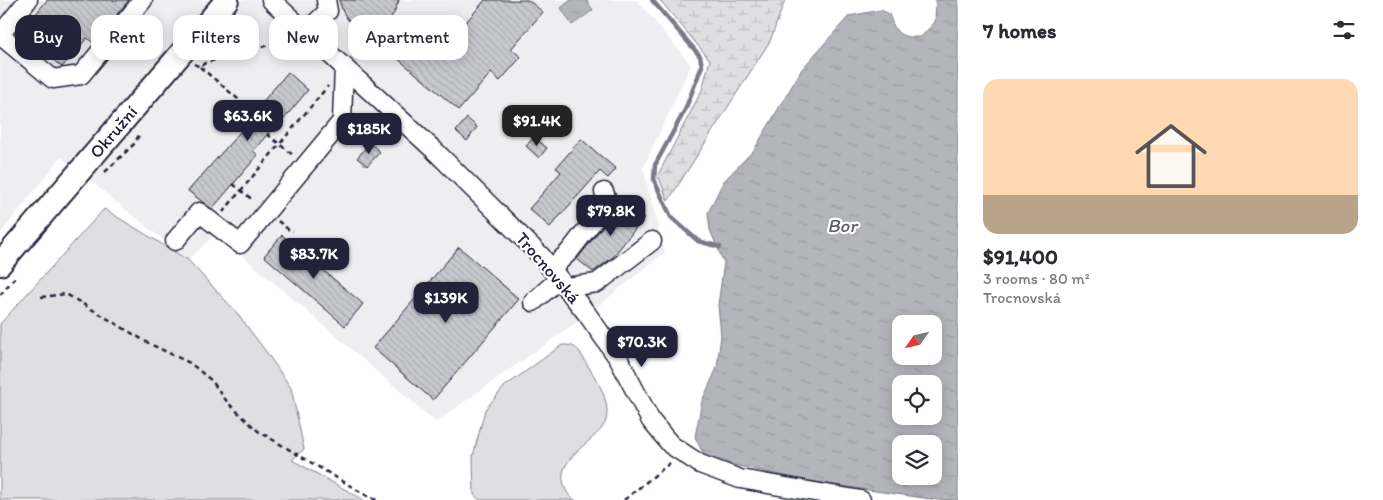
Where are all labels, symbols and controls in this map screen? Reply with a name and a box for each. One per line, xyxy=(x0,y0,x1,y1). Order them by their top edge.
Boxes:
chip: Buy xyxy=(15,15,81,60)
chip: Rent xyxy=(91,15,163,60)
chip: Filters xyxy=(173,15,259,60)
chip: New xyxy=(269,15,338,60)
chip: Apartment xyxy=(348,15,468,60)
icon: filters xyxy=(1330,16,1358,44)
text: 7 homes xyxy=(983,18,1057,43)
pin: $63.6K xyxy=(207,100,289,142)
street label: Okružní xyxy=(85,101,142,163)
pin: $91.4K xyxy=(496,104,578,147)
text: $63.6K xyxy=(224,106,272,125)
text: $91.4K xyxy=(513,111,561,130)
icon: home xyxy=(1126,111,1216,201)
pin: $185K xyxy=(334,112,404,155)
text: $185K xyxy=(348,119,390,138)
pin: $79.8K xyxy=(570,194,652,237)
text: $79.8K xyxy=(587,201,635,220)
water label: Bor xyxy=(827,214,859,237)
street label: Trocnovská xyxy=(511,228,585,309)
pin: $83.7K xyxy=(273,238,355,280)
text: $83.7K xyxy=(290,244,338,263)
text: $91,400 xyxy=(983,244,1058,269)
text: 3 rooms · 80 m² xyxy=(983,269,1090,288)
pin: $139K xyxy=(411,282,481,324)
text: $139K xyxy=(425,288,467,307)
text: Trocnovská xyxy=(983,288,1061,307)
north arrow xyxy=(892,315,942,365)
map controls xyxy=(892,315,942,485)
pin: $70.3K xyxy=(601,326,683,368)
text: $70.3K xyxy=(618,332,666,351)
button: locate xyxy=(892,375,942,425)
button: layers xyxy=(892,435,942,485)

